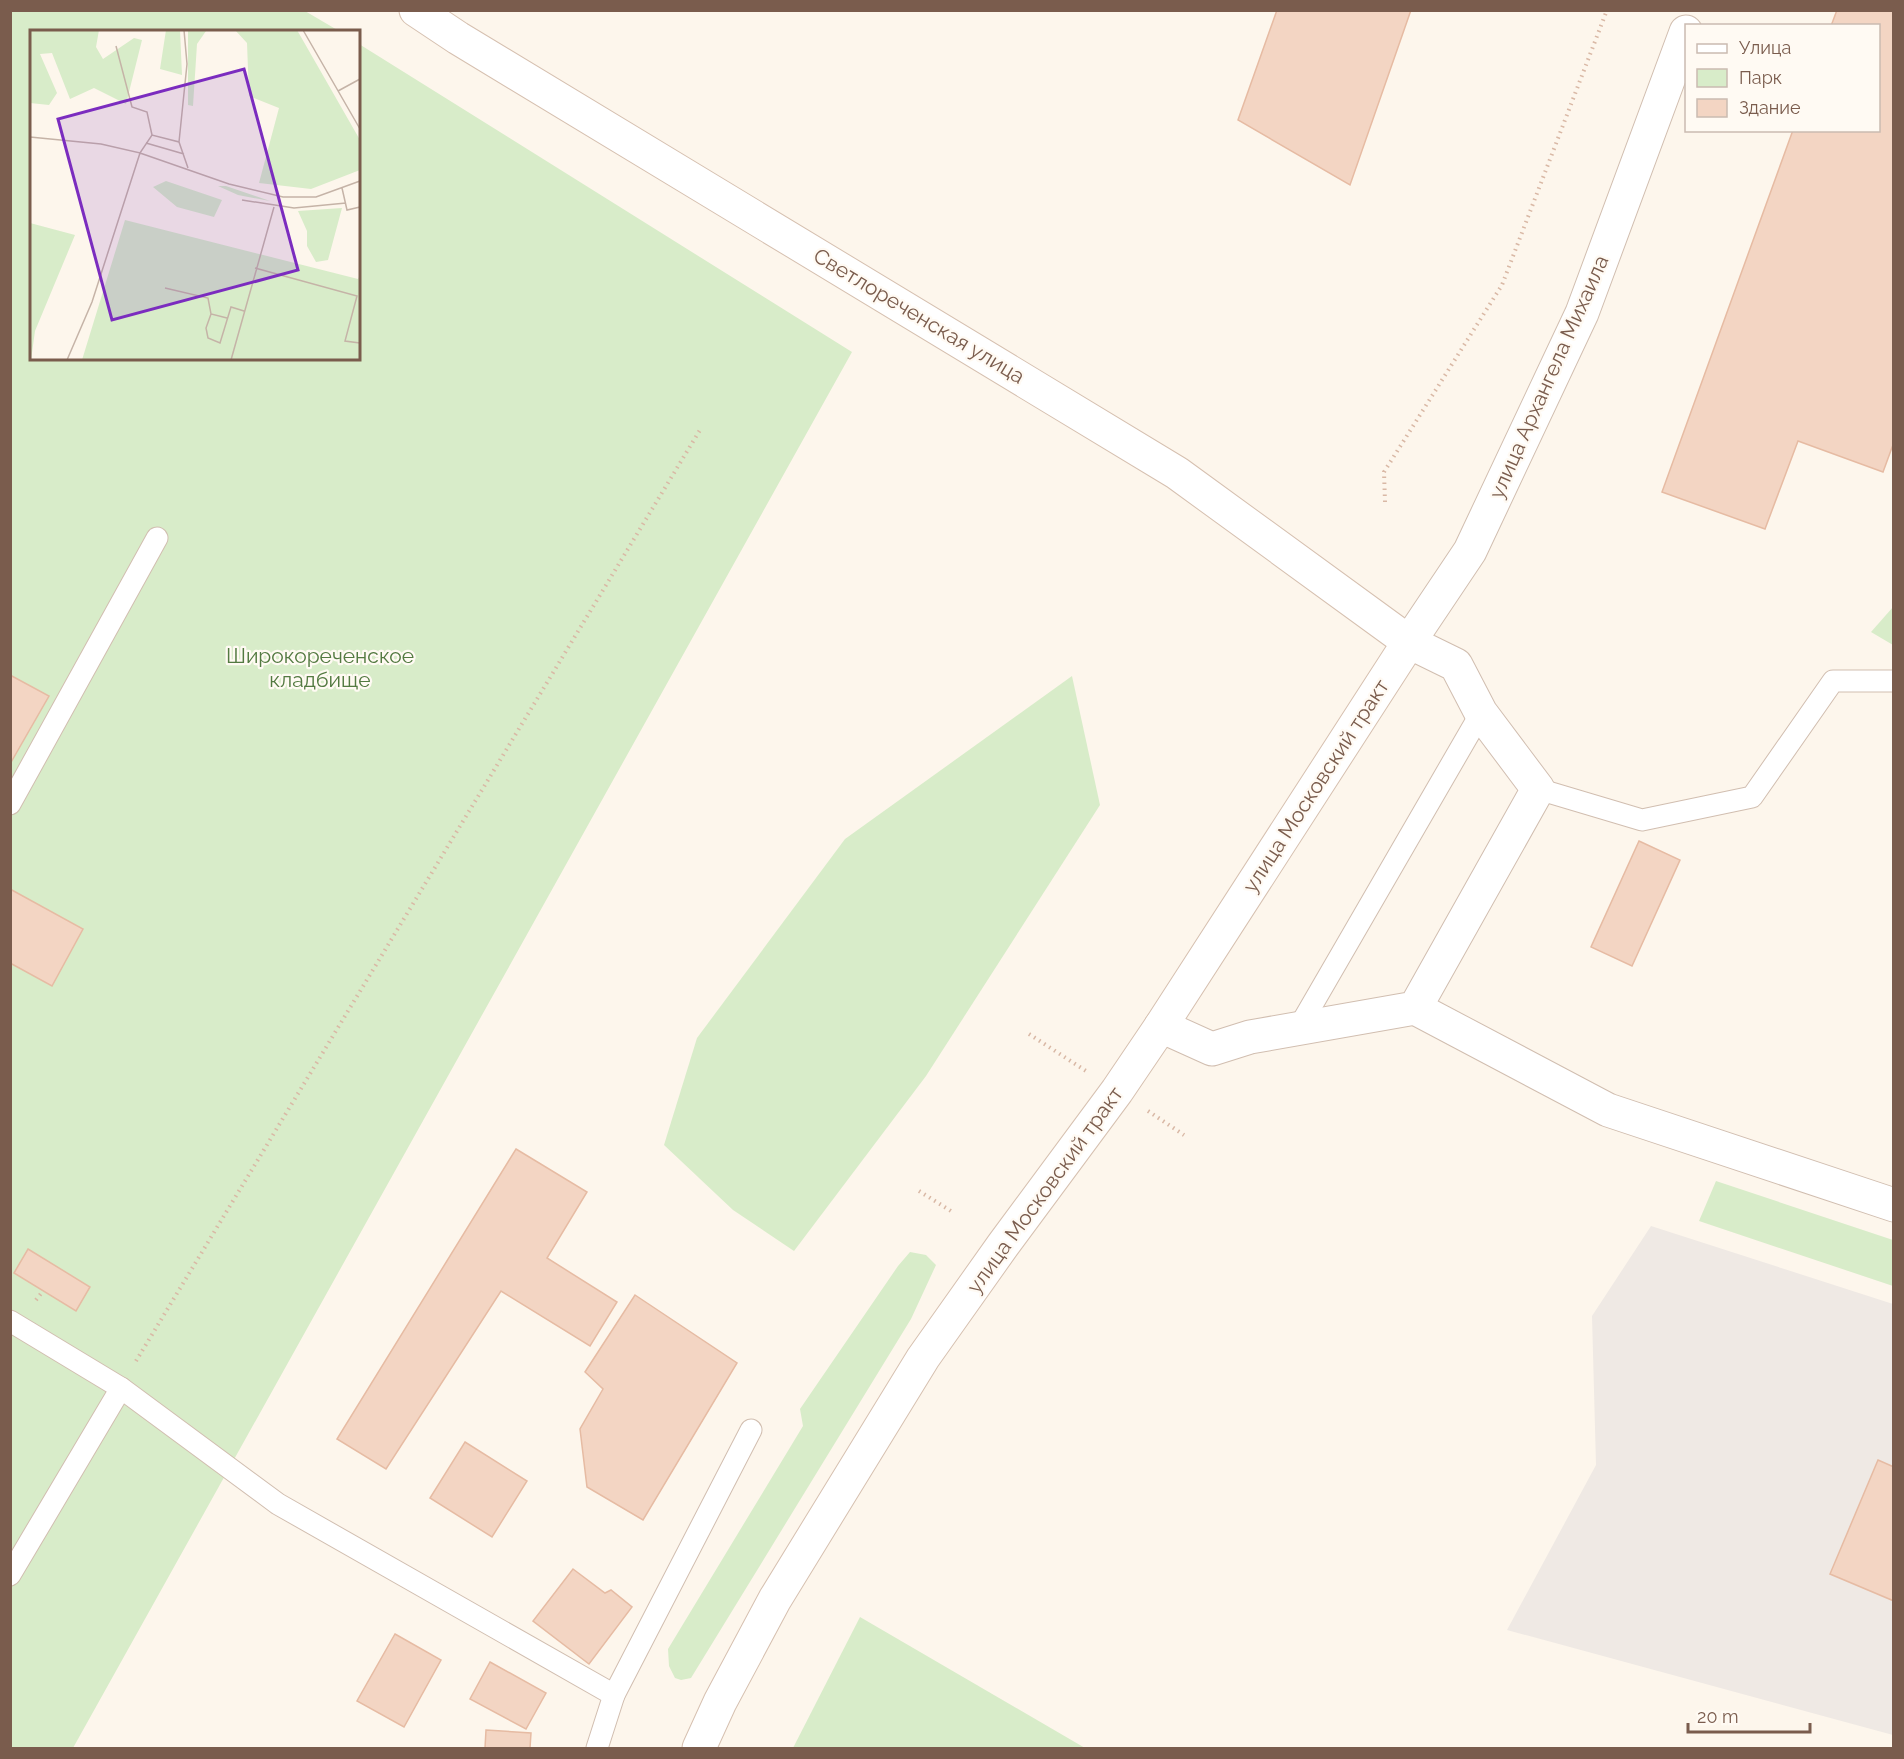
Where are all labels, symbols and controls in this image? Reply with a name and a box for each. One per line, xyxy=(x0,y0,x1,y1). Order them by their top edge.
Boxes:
legend xyxy=(1685,24,1880,132)
inset map xyxy=(30,30,360,360)
text: Улица xyxy=(1739,37,1791,58)
text: Парк xyxy=(1739,67,1782,88)
text: Здание xyxy=(1739,97,1801,118)
street label: Светлореченская улица xyxy=(809,243,1029,389)
street label: улица Архангела Михаила xyxy=(1483,251,1614,502)
park label: Широкореченское кладбище xyxy=(226,643,414,692)
street label: улица Московский тракт xyxy=(1237,674,1394,897)
street label: улица Московский тракт xyxy=(961,1082,1128,1298)
scale bar xyxy=(1688,1696,1810,1734)
text: 20 m xyxy=(1697,1706,1739,1727)

